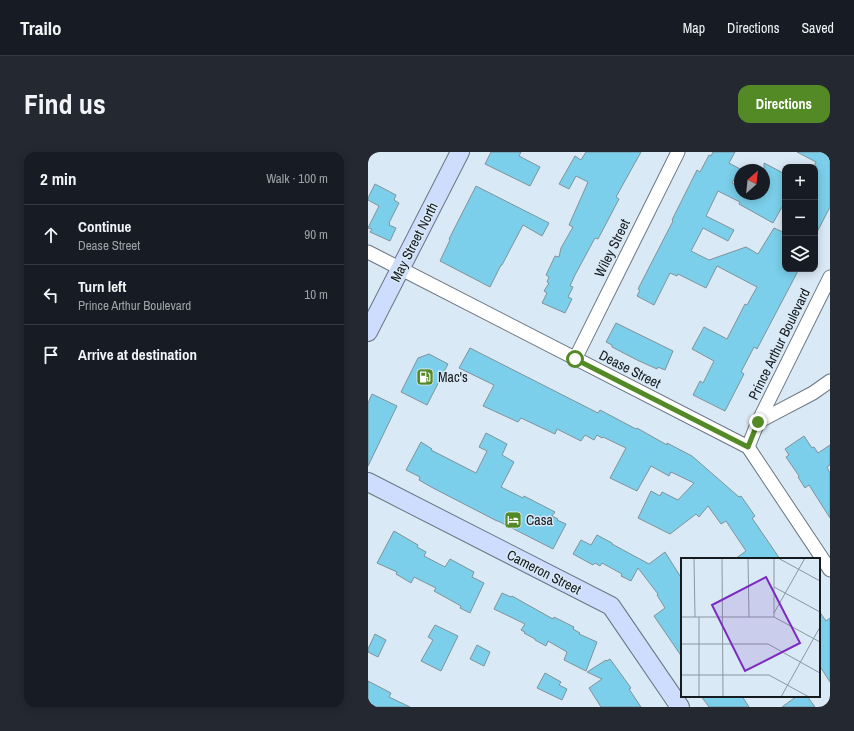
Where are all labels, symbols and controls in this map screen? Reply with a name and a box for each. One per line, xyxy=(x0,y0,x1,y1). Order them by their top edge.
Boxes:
text: Trailo xyxy=(20,15,62,41)
text: Map xyxy=(683,19,705,37)
text: Directions xyxy=(727,19,779,37)
text: Saved xyxy=(801,19,834,37)
text: Find us xyxy=(24,85,106,123)
button: Directions xyxy=(738,85,830,123)
north arrow xyxy=(734,164,770,200)
map controls xyxy=(782,164,818,272)
button: + xyxy=(782,164,818,200)
text: 2 min xyxy=(40,167,76,190)
text: Walk · 100 m xyxy=(266,170,328,187)
street label: May Street North xyxy=(386,199,442,285)
button: − xyxy=(782,200,818,236)
text: Continue xyxy=(78,216,131,237)
street label: Wiley Street xyxy=(590,216,634,280)
icon: ahead xyxy=(40,224,62,246)
text: 90 m xyxy=(304,226,328,243)
button: layers xyxy=(782,236,818,272)
text: Dease Street xyxy=(78,237,140,254)
text: Turn left xyxy=(78,276,126,297)
icon: left xyxy=(40,284,62,306)
street label: Prince Arthur Boulevard xyxy=(744,285,814,403)
text: 10 m xyxy=(304,286,328,303)
text: Prince Arthur Boulevard xyxy=(78,297,191,314)
icon: arrive xyxy=(40,344,62,366)
text: Arrive at destination xyxy=(78,344,197,365)
street label: Dease Street xyxy=(596,346,664,392)
route start xyxy=(566,350,584,368)
fuel station icon: Mac's xyxy=(415,367,435,387)
place label: Mac's xyxy=(438,368,468,386)
route end xyxy=(749,413,767,431)
hotel icon: Casa xyxy=(503,510,523,530)
place label: Casa xyxy=(526,511,553,529)
street label: Cameron Street xyxy=(504,546,584,598)
inset map xyxy=(681,558,820,697)

